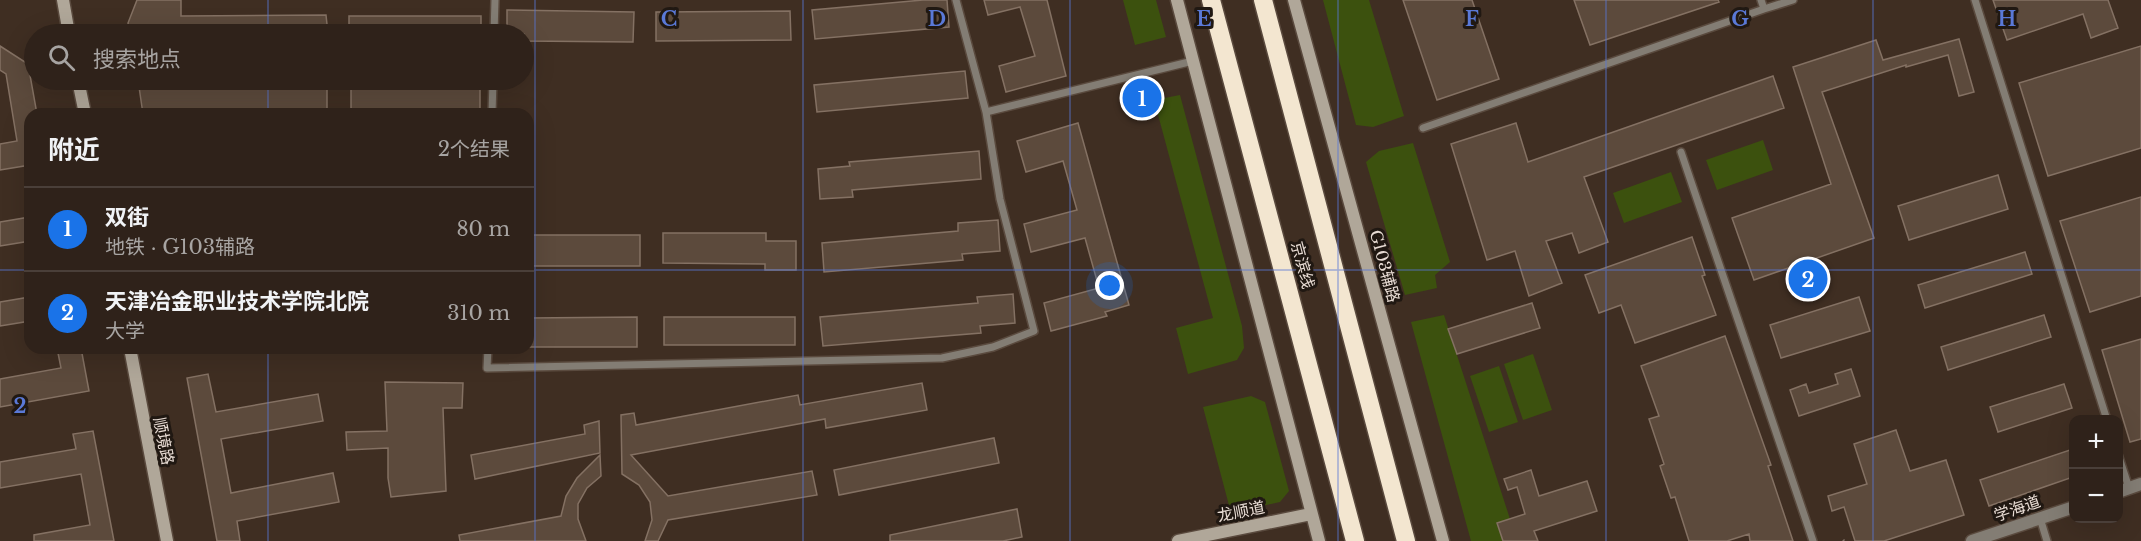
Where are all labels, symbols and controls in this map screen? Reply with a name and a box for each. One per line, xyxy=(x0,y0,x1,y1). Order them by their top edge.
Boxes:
text: C xyxy=(661,7,677,31)
text: D xyxy=(928,7,946,31)
text: E xyxy=(1196,7,1212,31)
text: F xyxy=(1465,7,1479,31)
text: G xyxy=(1731,7,1749,31)
text: H xyxy=(1998,7,2017,31)
search box xyxy=(24,24,534,90)
icon: search xyxy=(45,41,78,74)
text: 搜索地点 xyxy=(93,46,181,73)
pin: 1 xyxy=(1122,76,1162,120)
text: 附近 xyxy=(48,134,100,166)
text: 2个结果 xyxy=(438,137,510,161)
text: 双街 xyxy=(105,204,149,231)
text: 1 xyxy=(63,217,72,241)
text: 80 m xyxy=(456,217,510,241)
street label: G103辅路 xyxy=(1366,228,1404,304)
text: 地铁 · G103辅路 xyxy=(105,235,255,259)
street label: 京滨线 xyxy=(1287,239,1319,291)
pin: 2 xyxy=(1788,256,1828,302)
your location xyxy=(1095,271,1124,300)
text: 天津冶金职业技术学院北院 xyxy=(105,288,369,315)
text: 2 xyxy=(61,301,74,325)
text: 310 m xyxy=(447,301,510,325)
text: 大学 xyxy=(105,319,145,343)
text: 2 xyxy=(13,394,27,418)
map controls xyxy=(2069,415,2123,523)
button: + xyxy=(2069,415,2123,469)
street label: 顺境路 xyxy=(150,416,178,466)
button: − xyxy=(2069,469,2123,523)
street label: 学海道 xyxy=(1991,491,2043,525)
street label: 龙顺道 xyxy=(1216,497,1266,525)

